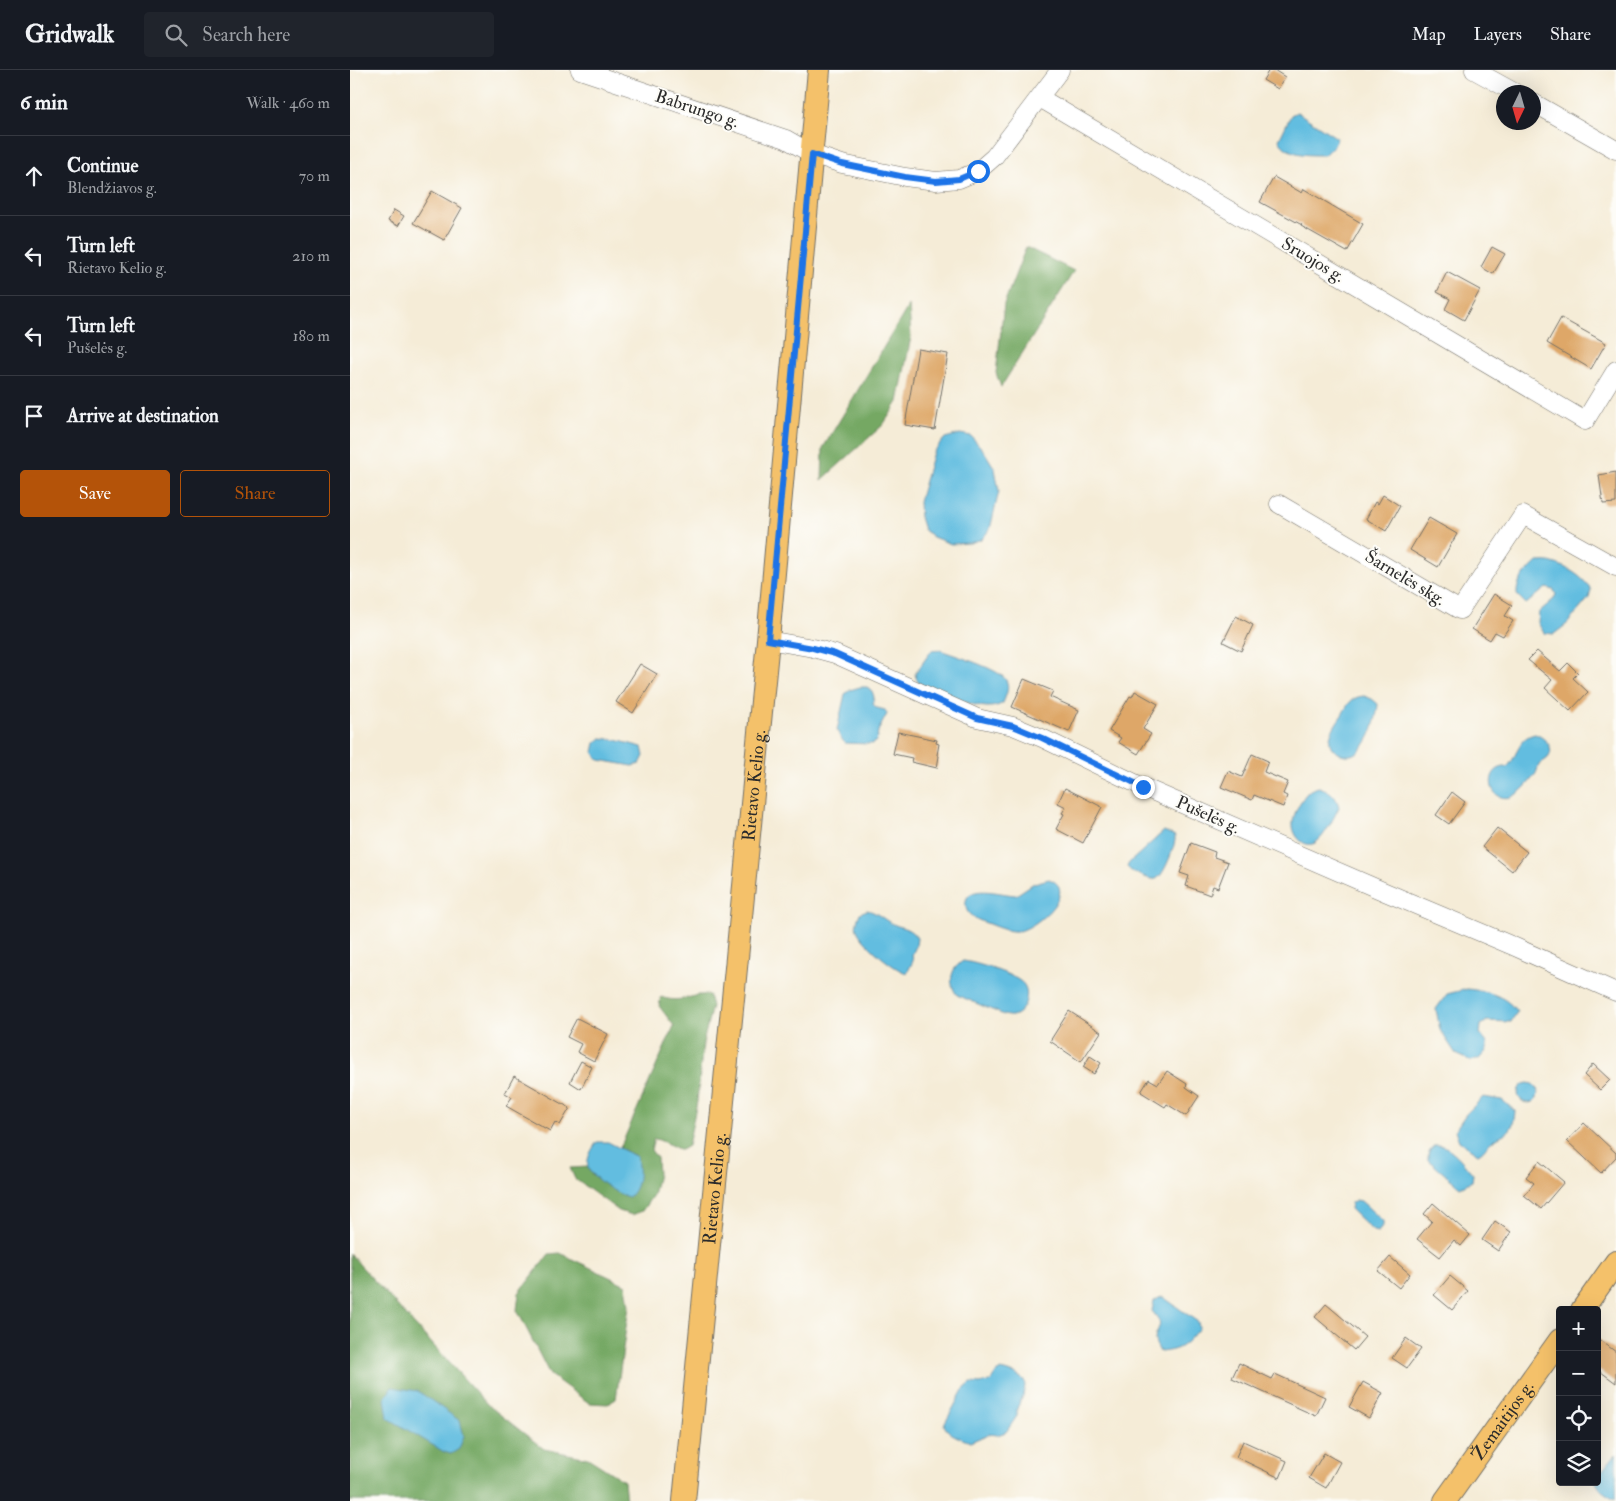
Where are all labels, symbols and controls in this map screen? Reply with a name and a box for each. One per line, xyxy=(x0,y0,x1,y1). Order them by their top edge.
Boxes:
search box xyxy=(144,12,494,57)
text: Gridwalk xyxy=(25,19,114,50)
icon: search xyxy=(162,21,190,49)
text: Search here xyxy=(202,23,290,47)
text: Map xyxy=(1412,23,1446,46)
text: Layers xyxy=(1474,23,1522,46)
text: Share xyxy=(1550,23,1591,46)
street label: Babrungo g. xyxy=(652,85,742,133)
north arrow xyxy=(1496,85,1541,130)
text: 6 min xyxy=(20,89,68,116)
text: Walk · 460 m xyxy=(246,93,330,113)
text: Continue xyxy=(67,154,138,178)
route start xyxy=(967,160,990,183)
icon: ahead xyxy=(20,162,48,190)
text: 70 m xyxy=(299,166,330,186)
text: Blendžiavos g. xyxy=(67,178,157,198)
street label: Sruojos g. xyxy=(1277,232,1349,288)
text: Turn left xyxy=(67,234,135,258)
icon: left xyxy=(20,242,48,270)
text: 210 m xyxy=(292,246,330,266)
text: Rietavo Kelio g. xyxy=(67,258,167,278)
text: Turn left xyxy=(67,314,135,338)
icon: left xyxy=(20,322,48,350)
text: 180 m xyxy=(293,326,330,346)
text: Pušelės g. xyxy=(67,338,127,358)
icon: arrive xyxy=(20,402,48,430)
text: Arrive at destination xyxy=(67,404,219,428)
button: Save xyxy=(20,470,170,517)
button: Share xyxy=(180,470,330,517)
street label: Šarnelės skg. xyxy=(1361,544,1450,611)
street label: Rietavo Kelio g. xyxy=(737,728,771,842)
route end xyxy=(1132,776,1155,799)
street label: Pušelės g. xyxy=(1172,791,1244,839)
street label: Rietavo Kelio g. xyxy=(698,1132,731,1245)
map controls xyxy=(1556,1306,1601,1486)
button: + xyxy=(1556,1306,1601,1351)
button: − xyxy=(1556,1351,1601,1396)
street label: Žemaitijos g. xyxy=(1465,1376,1539,1465)
button: locate xyxy=(1556,1396,1601,1441)
button: layers xyxy=(1556,1441,1601,1486)

